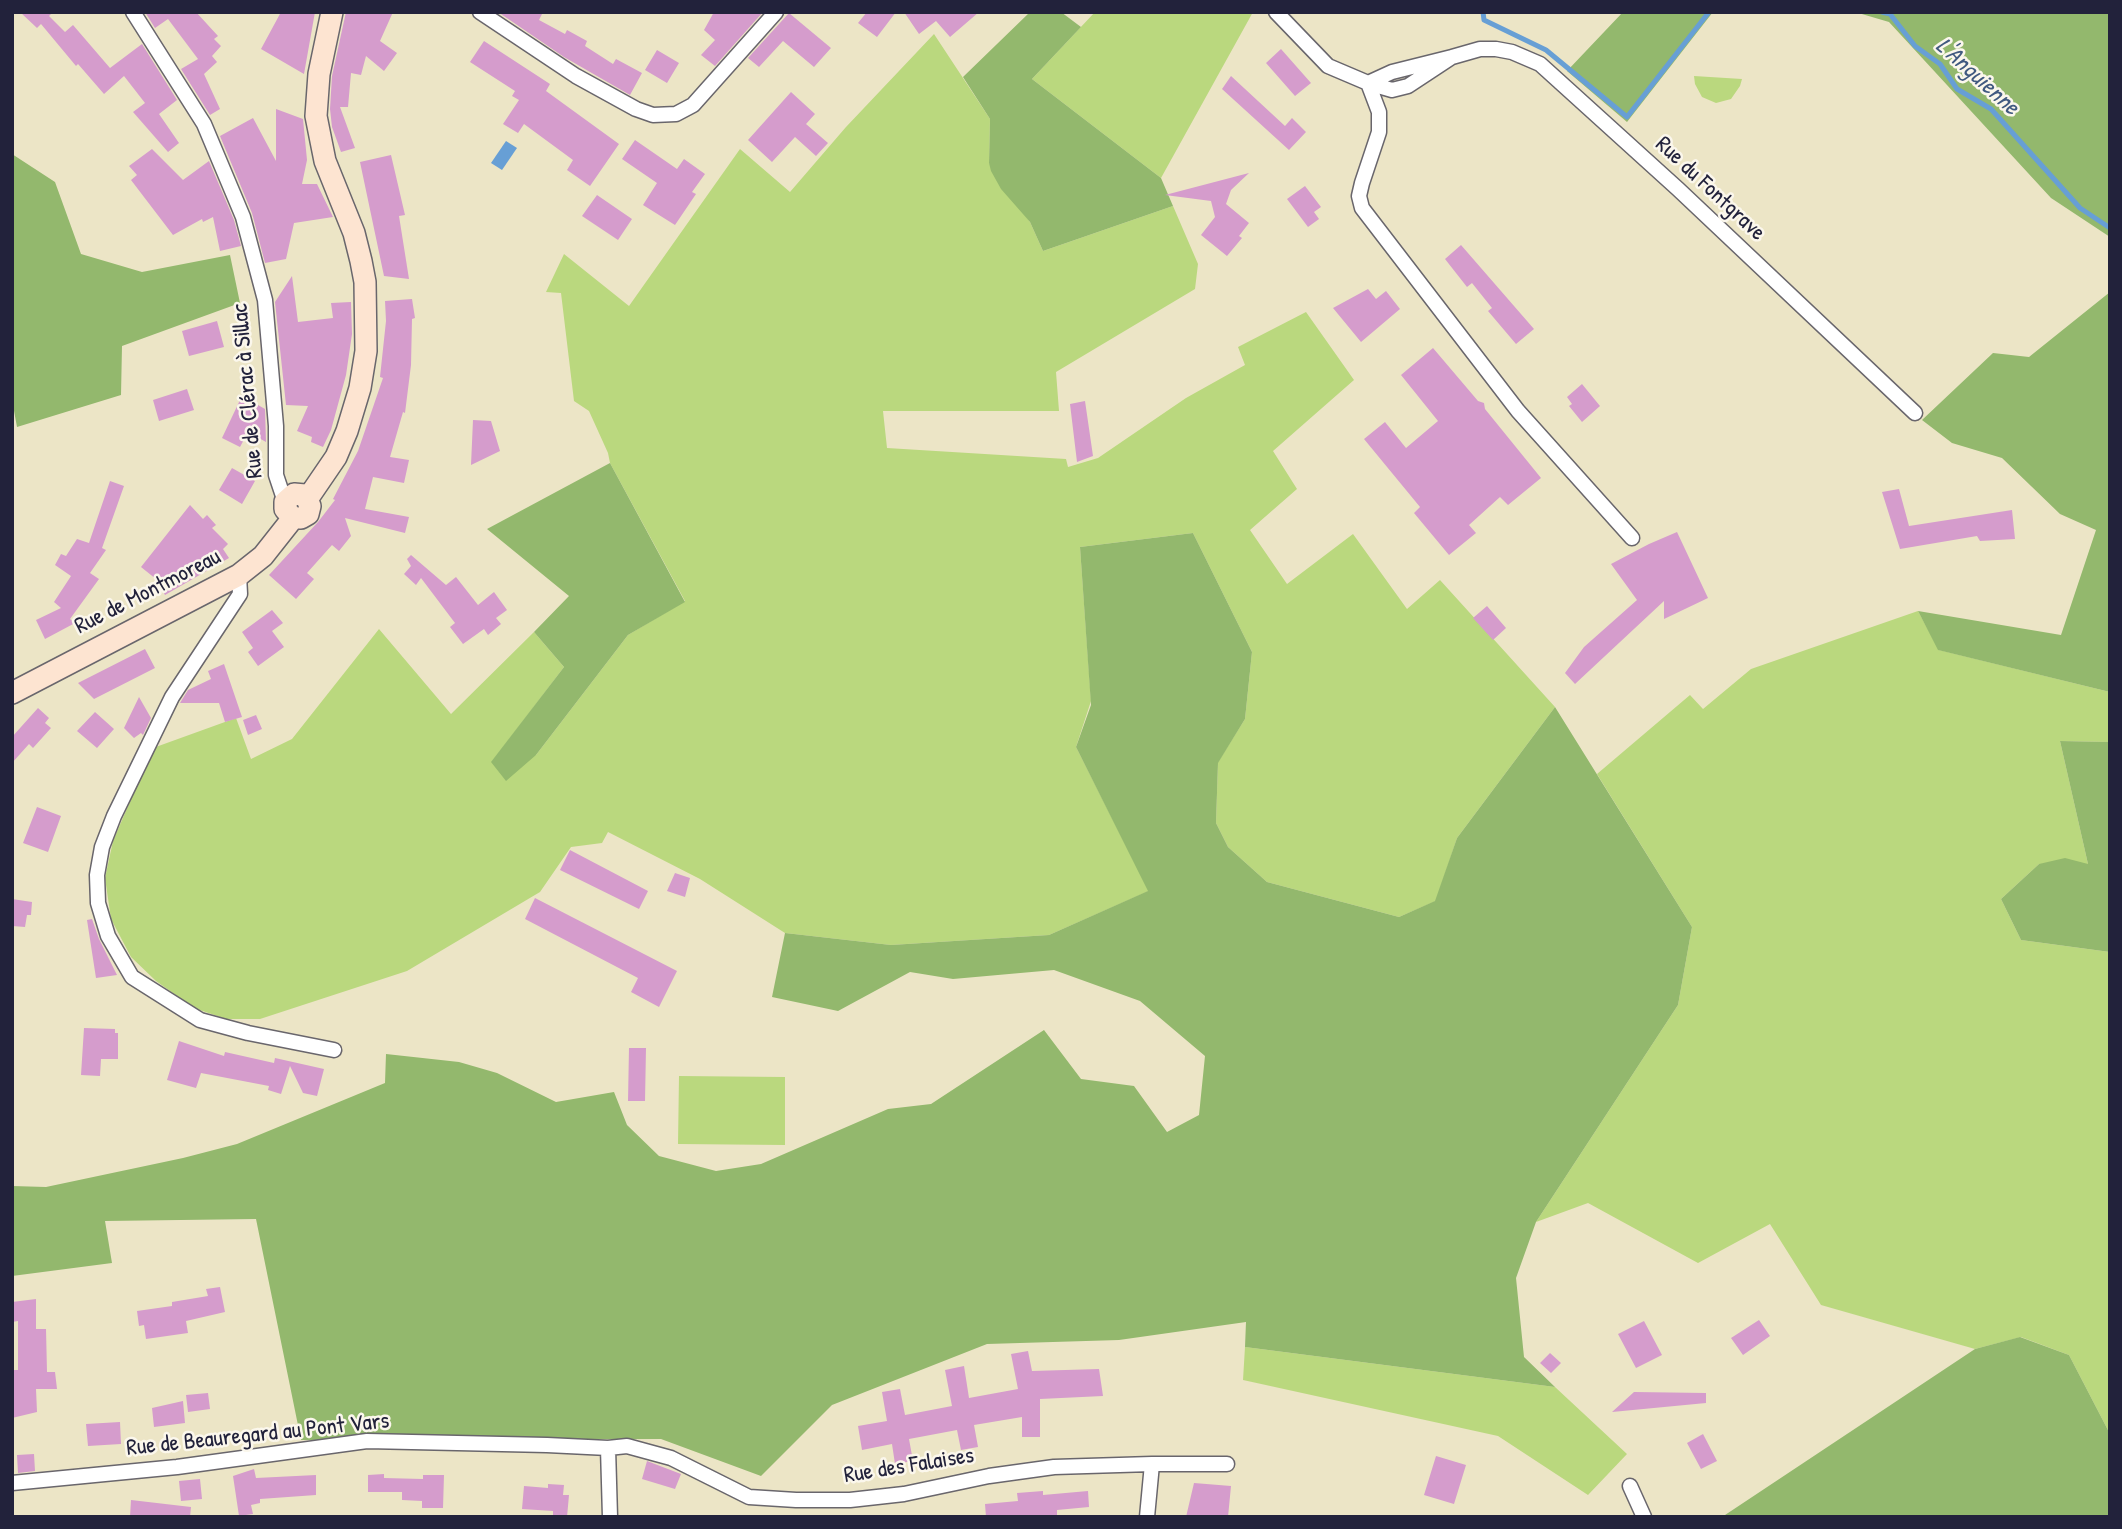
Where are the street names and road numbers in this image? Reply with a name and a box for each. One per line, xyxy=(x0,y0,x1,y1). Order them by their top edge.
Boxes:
street label: Rue du Fontgrave xyxy=(1649,131,1771,247)
street label: Rue de Clérac à Sillac xyxy=(227,302,269,480)
street label: Rue de Montmoreau xyxy=(71,543,225,641)
street label: Rue de Beauregard au Pont Vars xyxy=(125,1407,391,1463)
street label: Rue des Falaises xyxy=(842,1442,976,1490)

